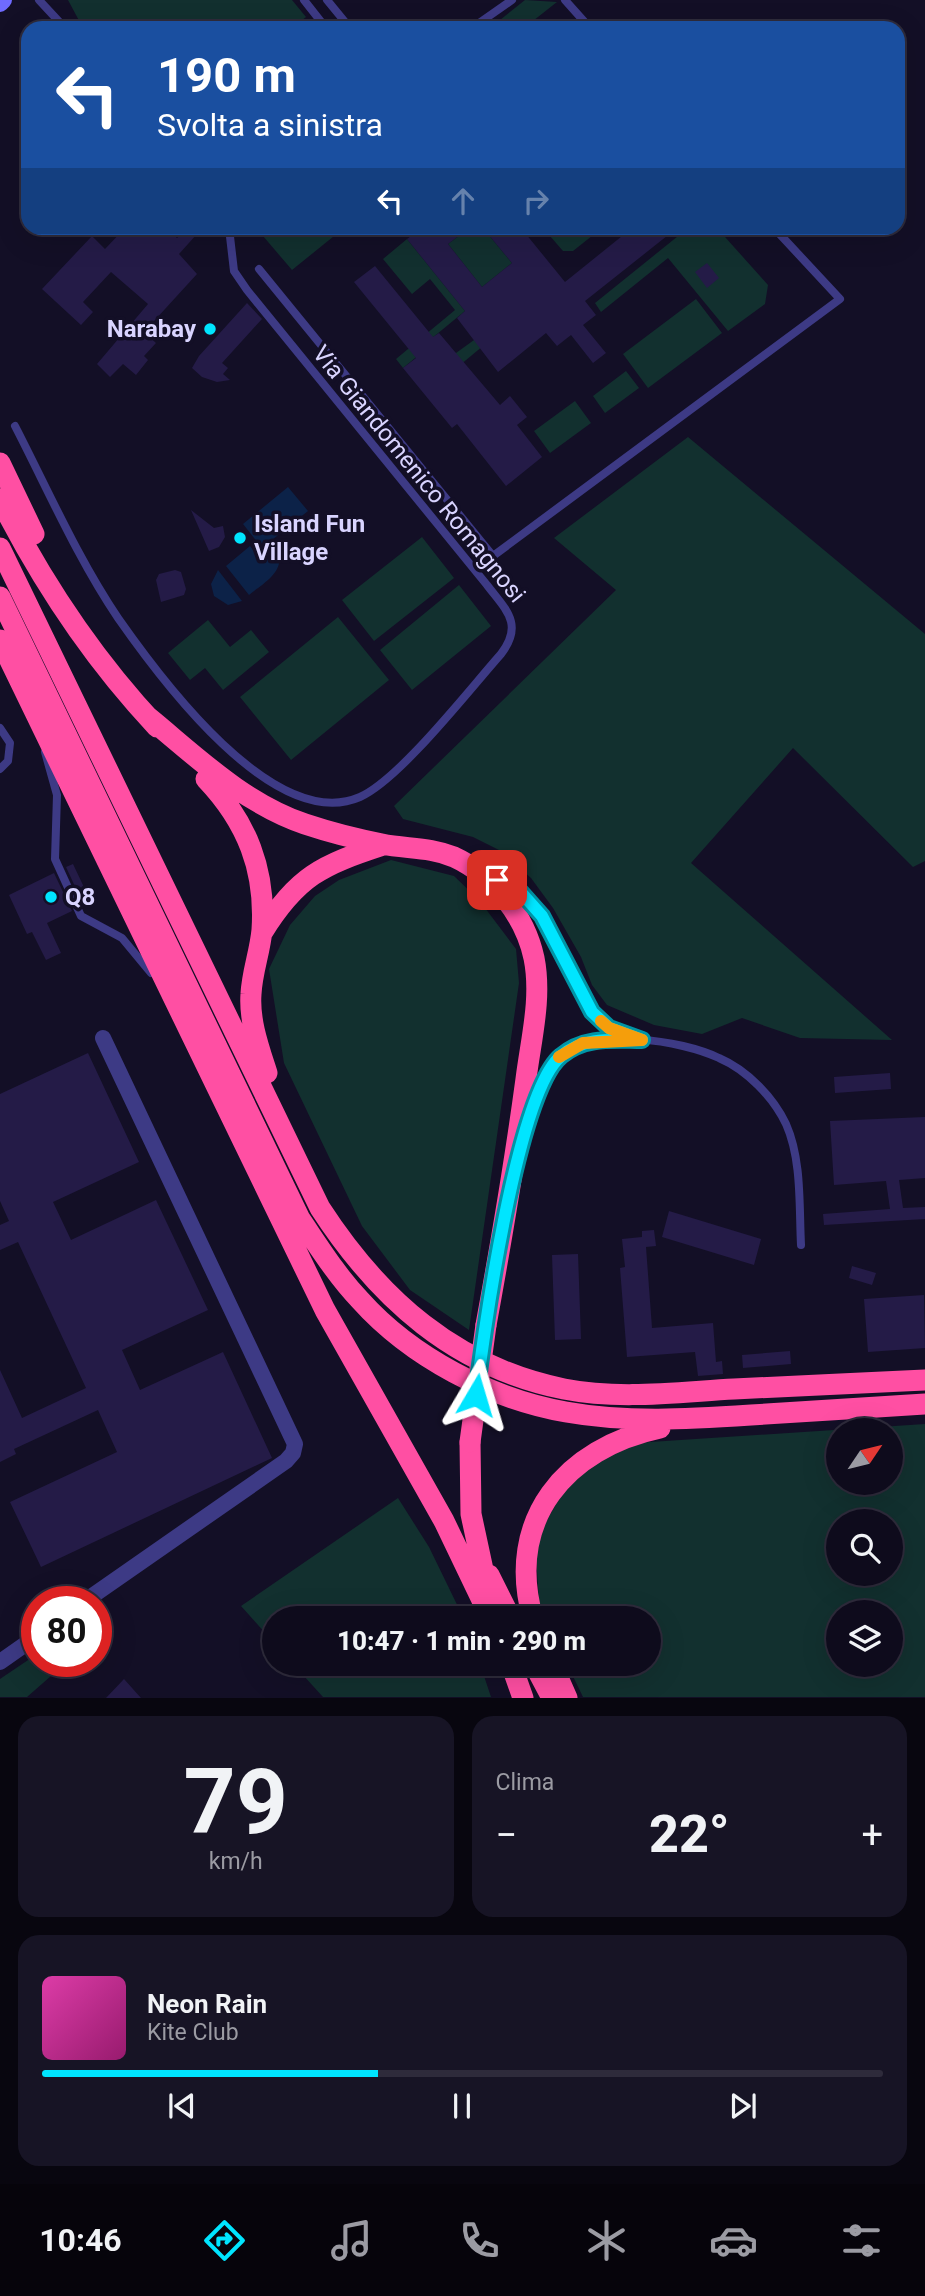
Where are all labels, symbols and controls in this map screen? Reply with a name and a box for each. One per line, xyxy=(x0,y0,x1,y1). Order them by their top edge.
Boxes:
text: 190 m xyxy=(157,47,296,104)
icon: left xyxy=(42,49,133,140)
text: Svolta a sinistra xyxy=(157,106,383,144)
icon: left xyxy=(371,182,409,220)
icon: ahead xyxy=(444,182,482,220)
icon: right xyxy=(517,182,555,220)
place label: Narabay xyxy=(107,315,197,343)
marker: Narabay xyxy=(202,321,218,337)
street label: Via Giandomenico Romagnosi xyxy=(307,340,531,608)
place label: Island Fun Village xyxy=(254,510,365,566)
marker: Island Fun Village xyxy=(232,530,248,546)
pin xyxy=(467,850,527,910)
icon: arrive xyxy=(478,861,516,899)
place label: Q8 xyxy=(65,883,95,911)
marker: Q8 xyxy=(43,889,59,905)
position arrow xyxy=(439,1358,513,1432)
north arrow xyxy=(826,1418,903,1494)
map controls xyxy=(826,1418,903,1677)
button: search xyxy=(826,1509,903,1586)
speed limit sign: 80 xyxy=(21,1586,112,1677)
button: layers xyxy=(826,1600,903,1677)
text: 10:47 · 1 min · 290 m xyxy=(337,1626,586,1656)
text: 79 xyxy=(184,1749,288,1855)
text: Clima xyxy=(496,1769,554,1796)
text: 22° xyxy=(649,1804,730,1865)
text: − xyxy=(496,1813,517,1857)
text: + xyxy=(861,1813,883,1857)
text: km/h xyxy=(209,1848,263,1875)
text: Neon Rain xyxy=(147,1989,267,2019)
text: Kite Club xyxy=(147,2019,239,2046)
icon: previous xyxy=(163,2087,201,2125)
icon: pause xyxy=(443,2087,481,2125)
icon: next xyxy=(724,2087,762,2125)
icon: directions xyxy=(200,2216,249,2265)
icon: music xyxy=(327,2216,376,2265)
icon: phone xyxy=(455,2216,504,2265)
icon: climate xyxy=(582,2216,631,2265)
icon: car xyxy=(709,2216,758,2265)
icon: filters xyxy=(837,2216,886,2265)
text: 10:46 xyxy=(39,2221,122,2259)

